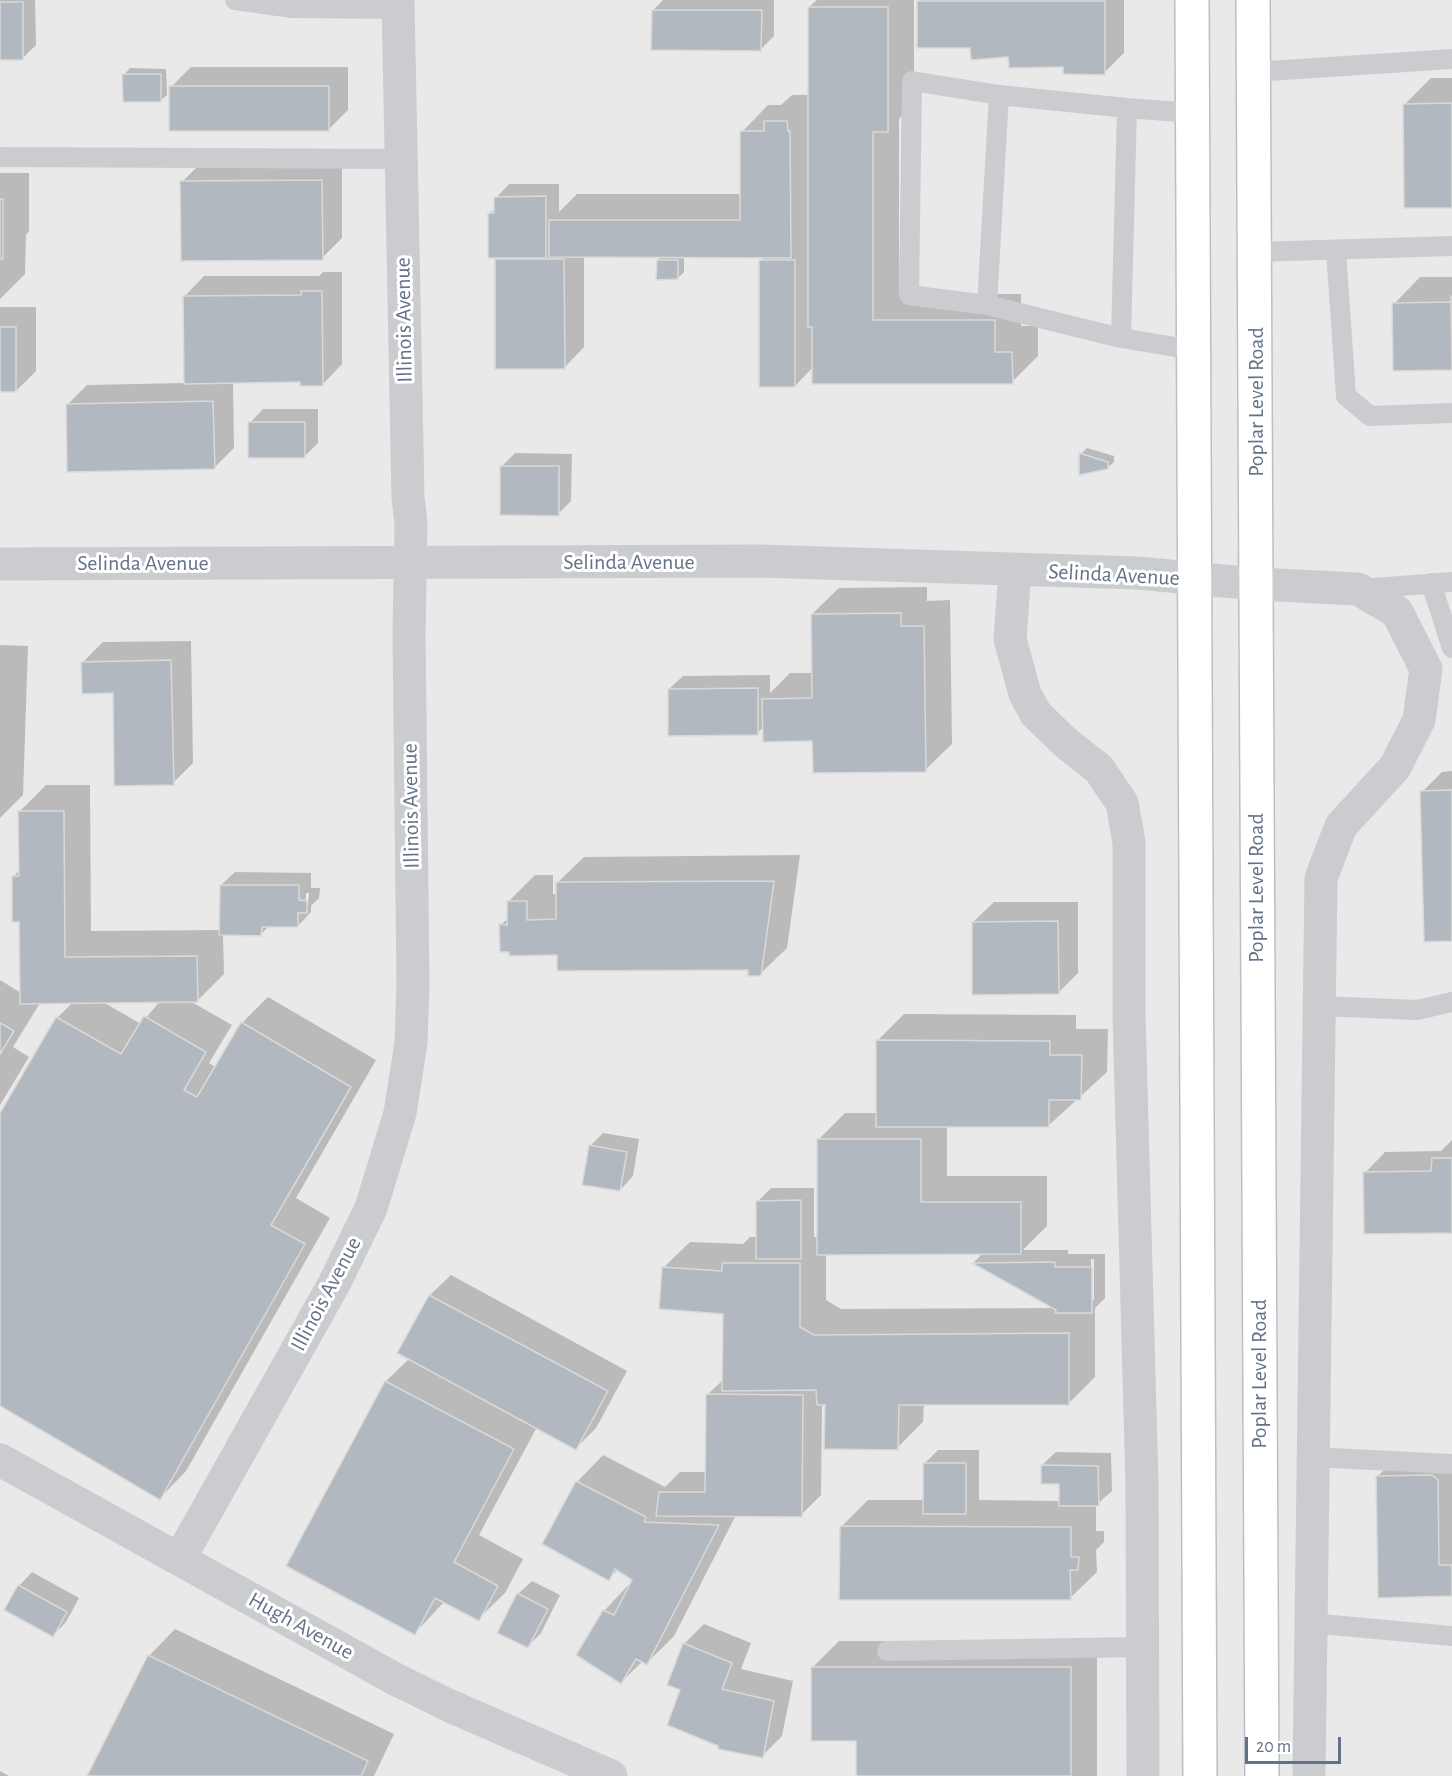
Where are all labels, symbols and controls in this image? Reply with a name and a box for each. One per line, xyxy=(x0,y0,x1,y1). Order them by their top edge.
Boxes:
street label: Illinois Avenue xyxy=(390,257,418,383)
street label: Poplar Level Road xyxy=(1243,327,1269,477)
street label: Selinda Avenue xyxy=(563,549,695,575)
street label: Selinda Avenue xyxy=(77,550,209,576)
street label: Selinda Avenue xyxy=(1048,558,1180,592)
street label: Illinois Avenue xyxy=(397,743,425,869)
street label: Poplar Level Road xyxy=(1243,813,1269,963)
street label: Illinois Avenue xyxy=(285,1232,367,1356)
street label: Poplar Level Road xyxy=(1246,1299,1272,1449)
street label: Hugh Avenue xyxy=(244,1586,358,1666)
scale bar xyxy=(1248,1725,1344,1763)
text: 20 m xyxy=(1256,1738,1291,1756)

